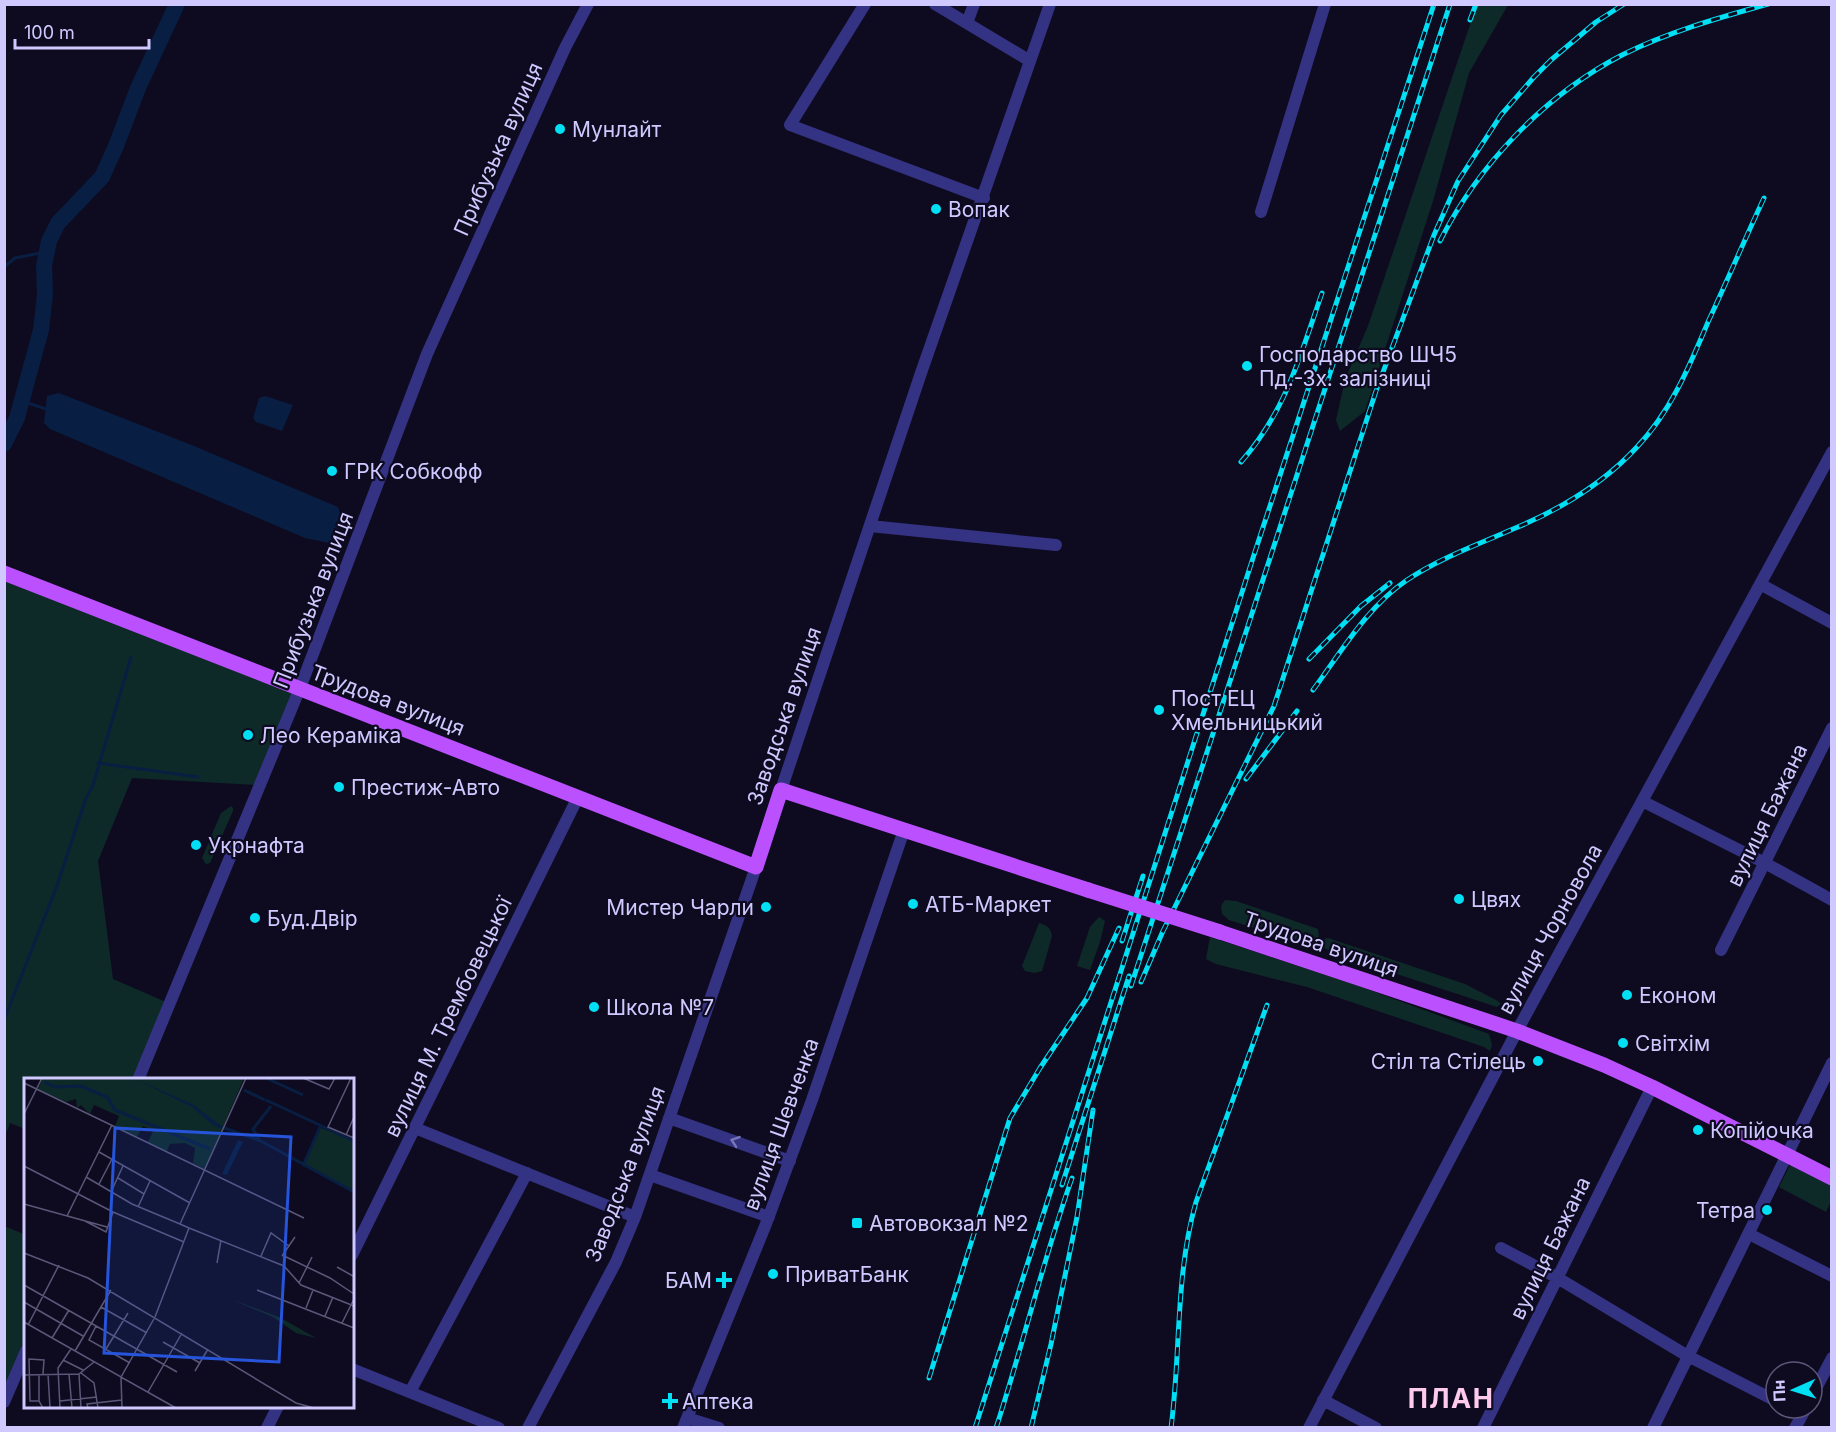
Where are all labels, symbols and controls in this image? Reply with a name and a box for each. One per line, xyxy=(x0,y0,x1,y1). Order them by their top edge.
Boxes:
scale bar xyxy=(15,12,148,50)
text: 100 m xyxy=(24,22,75,43)
street label: Прибузька вулиця xyxy=(448,58,548,240)
place label: Мунлайт xyxy=(572,117,662,142)
marker: Мунлайт xyxy=(553,122,567,136)
place label: Вопак xyxy=(948,197,1010,222)
marker: Вопак xyxy=(929,202,943,216)
place label: Господарство ШЧ5 Пд.-Зх. залізниці xyxy=(1259,342,1457,391)
marker: Господарство ШЧ5 Пд.-Зх. залізниці xyxy=(1240,359,1254,373)
place label: ГРК Собкофф xyxy=(344,459,482,484)
marker: ГРК Собкофф xyxy=(325,464,339,478)
street label: Прибузька вулиця xyxy=(268,508,358,692)
street label: Заводська вулиця xyxy=(742,624,826,808)
street label: Трудова вулиця xyxy=(308,659,468,741)
place label: Пост ЕЦ Хмельницький xyxy=(1171,686,1323,735)
marker: Пост ЕЦ Хмельницький xyxy=(1152,703,1166,717)
place label: Лео Кераміка xyxy=(260,723,401,748)
marker: Лео Кераміка xyxy=(241,728,255,742)
street label: вулиця Бажана xyxy=(1722,740,1812,890)
place label: Престиж-Авто xyxy=(351,775,500,800)
marker: Престиж-Авто xyxy=(332,780,346,794)
place label: Укрнафта xyxy=(208,833,305,858)
marker: Укрнафта xyxy=(189,838,203,852)
street label: вулиця Чорновола xyxy=(1493,840,1607,1018)
place label: Цвях xyxy=(1471,887,1521,912)
street label: вулиця М. Трембовецької xyxy=(379,892,517,1141)
place label: АТБ-Маркет xyxy=(925,892,1051,917)
marker: Цвях xyxy=(1452,892,1466,906)
place label: Мистер Чарли xyxy=(606,895,754,920)
marker: АТБ-Маркет xyxy=(906,897,920,911)
marker: Мистер Чарли xyxy=(759,900,773,914)
place label: Буд.Двір xyxy=(267,906,358,931)
street label: Трудова вулиця xyxy=(1240,906,1402,982)
marker: Буд.Двір xyxy=(248,911,262,925)
place label: Економ xyxy=(1639,983,1716,1008)
marker: Економ xyxy=(1620,988,1634,1002)
place label: Школа №7 xyxy=(606,995,714,1020)
marker: Школа №7 xyxy=(587,1000,601,1014)
place label: Світхім xyxy=(1635,1031,1710,1056)
street label: вулиця Шевченка xyxy=(738,1034,824,1214)
marker: Світхім xyxy=(1616,1036,1630,1050)
place label: Стіл та Стілець xyxy=(1371,1049,1526,1074)
marker: Стіл та Стілець xyxy=(1531,1054,1545,1068)
inset map xyxy=(24,1078,354,1408)
street label: Заводська вулиця xyxy=(580,1082,670,1266)
place label: Копійочка xyxy=(1710,1118,1814,1143)
marker: Копійочка xyxy=(1691,1123,1705,1137)
one-way arrow xyxy=(730,1136,741,1149)
street label: вулиця Бажана xyxy=(1505,1173,1595,1323)
place label: Тетра xyxy=(1696,1198,1755,1223)
marker: Тетра xyxy=(1760,1203,1774,1217)
place label: Автовокзал №2 xyxy=(869,1211,1029,1236)
marker: Автовокзал №2 xyxy=(850,1216,864,1230)
place label: ПриватБанк xyxy=(785,1262,909,1287)
marker: ПриватБанк xyxy=(766,1267,780,1281)
place label: БАМ xyxy=(665,1268,712,1293)
marker: БАМ xyxy=(717,1273,731,1287)
north arrow xyxy=(1764,1360,1824,1420)
text: Пн xyxy=(1768,1379,1790,1402)
district label: ПЛАН xyxy=(1408,1382,1494,1415)
place label: Аптека xyxy=(682,1389,754,1414)
marker: Аптека xyxy=(663,1394,677,1408)

